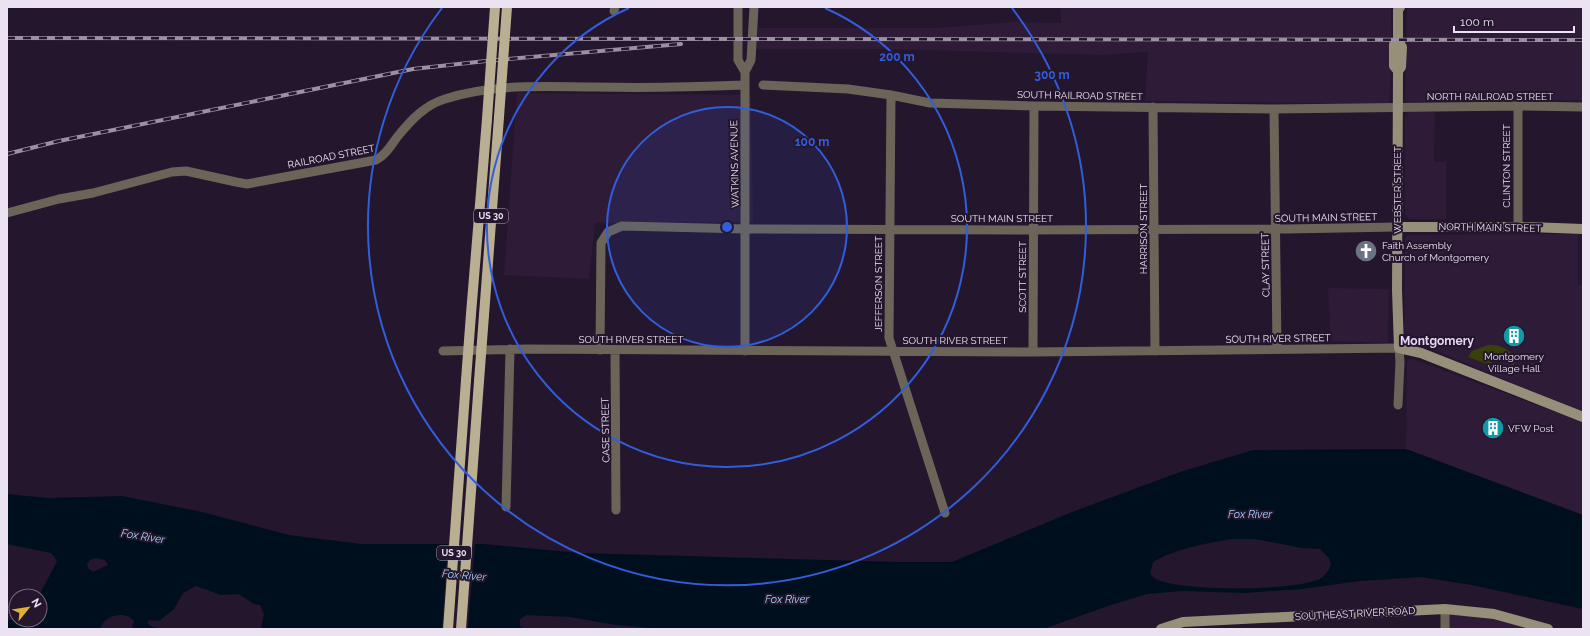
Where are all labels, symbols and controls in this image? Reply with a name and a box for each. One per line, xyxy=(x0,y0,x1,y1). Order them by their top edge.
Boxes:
scale bar xyxy=(1454,8,1574,34)
text: 100 m xyxy=(1460,15,1494,29)
text: 200 m xyxy=(879,50,915,64)
text: 300 m xyxy=(1034,68,1070,82)
street label: SOUTH RAILROAD STREET xyxy=(1017,89,1143,102)
street label: NORTH RAILROAD STREET xyxy=(1427,91,1553,102)
street label: WATKINS AVENUE xyxy=(728,120,741,208)
street label: CLINTON STREET xyxy=(1501,124,1512,208)
text: 100 m xyxy=(795,135,829,149)
street label: RAILROAD STREET xyxy=(286,143,376,170)
street label: WEBSTER STREET xyxy=(1392,146,1403,234)
street label: HARRISON STREET xyxy=(1138,184,1149,274)
road number: US 30 xyxy=(474,209,508,223)
street label: SOUTH MAIN STREET xyxy=(1275,211,1377,224)
street label: SOUTH MAIN STREET xyxy=(951,213,1053,224)
centre of rings xyxy=(720,220,734,234)
street label: NORTH MAIN STREET xyxy=(1438,221,1542,234)
street label: CLAY STREET xyxy=(1259,233,1272,297)
street label: JEFFERSON STREET xyxy=(873,236,884,332)
church icon: Faith Assembly Church of Montgomery xyxy=(1353,238,1379,264)
place label: Faith Assembly Church of Montgomery xyxy=(1382,240,1490,263)
street label: SCOTT STREET xyxy=(1017,241,1028,313)
building icon: Montgomery Village Hall xyxy=(1501,323,1527,349)
street label: SOUTH RIVER STREET xyxy=(1225,332,1331,345)
street label: SOUTH RIVER STREET xyxy=(578,334,684,345)
district label: Montgomery xyxy=(1400,334,1474,348)
street label: SOUTH RIVER STREET xyxy=(902,335,1008,346)
place label: Montgomery Village Hall xyxy=(1484,351,1544,374)
street label: CASE STREET xyxy=(599,397,612,463)
building icon: VFW Post xyxy=(1480,415,1506,441)
place label: VFW Post xyxy=(1508,423,1554,434)
water label: Fox River xyxy=(1228,508,1273,521)
water label: Fox River xyxy=(120,527,167,547)
road number: US 30 xyxy=(437,546,471,560)
water label: Fox River xyxy=(441,567,488,584)
north arrow xyxy=(8,588,48,628)
water label: Fox River xyxy=(765,593,810,606)
text: N xyxy=(28,596,44,610)
street label: SOUTHEAST RIVER ROAD xyxy=(1295,605,1415,622)

